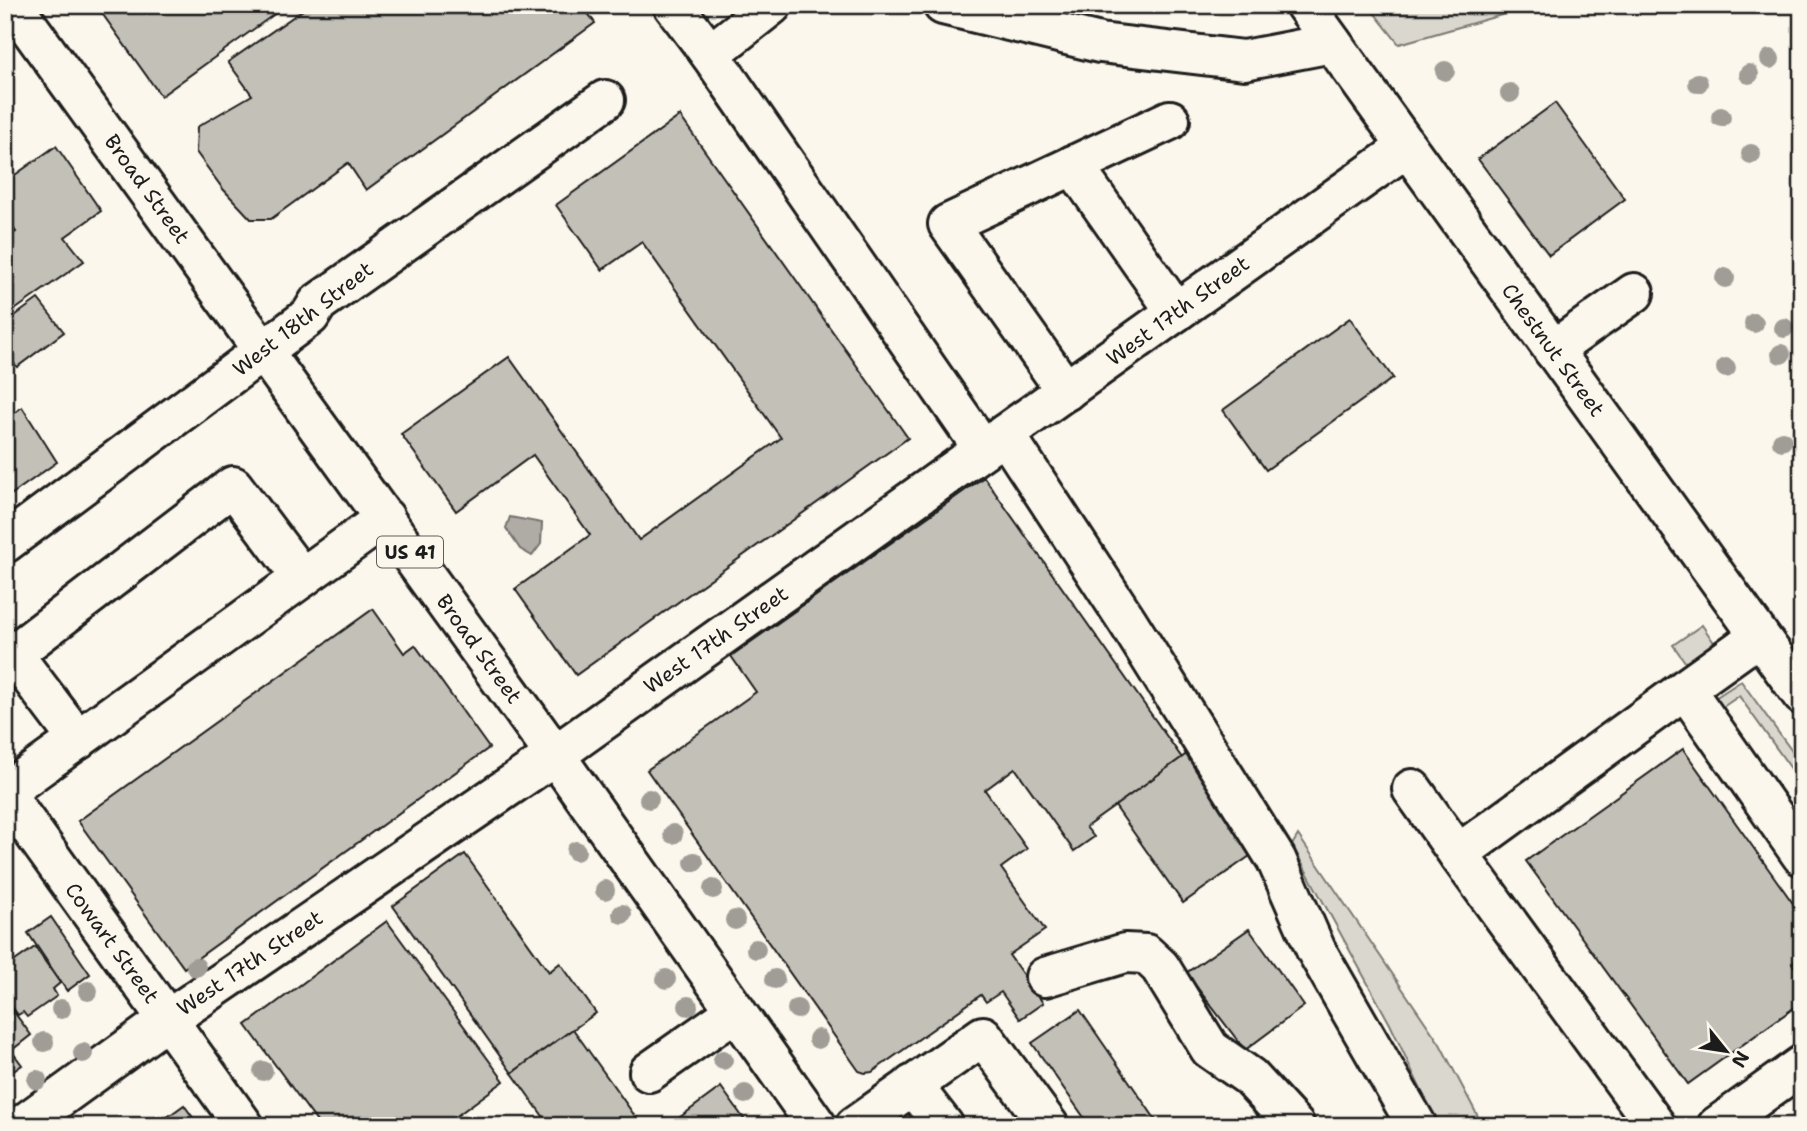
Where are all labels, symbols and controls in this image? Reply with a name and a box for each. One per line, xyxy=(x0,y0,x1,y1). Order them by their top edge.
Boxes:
street label: Broad Street xyxy=(98,129,196,249)
street label: West 17th Street xyxy=(1101,250,1255,372)
street label: West 18th Street xyxy=(227,255,379,383)
street label: Chestnut Street xyxy=(1495,278,1611,422)
road number: US 41 xyxy=(377,537,443,568)
street label: West 17th Street xyxy=(638,580,794,700)
street label: Broad Street xyxy=(430,589,528,709)
street label: Cowart Street xyxy=(59,877,165,1009)
street label: West 17th Street xyxy=(172,904,328,1022)
north arrow xyxy=(1692,1016,1762,1086)
text: N xyxy=(1726,1046,1755,1072)

